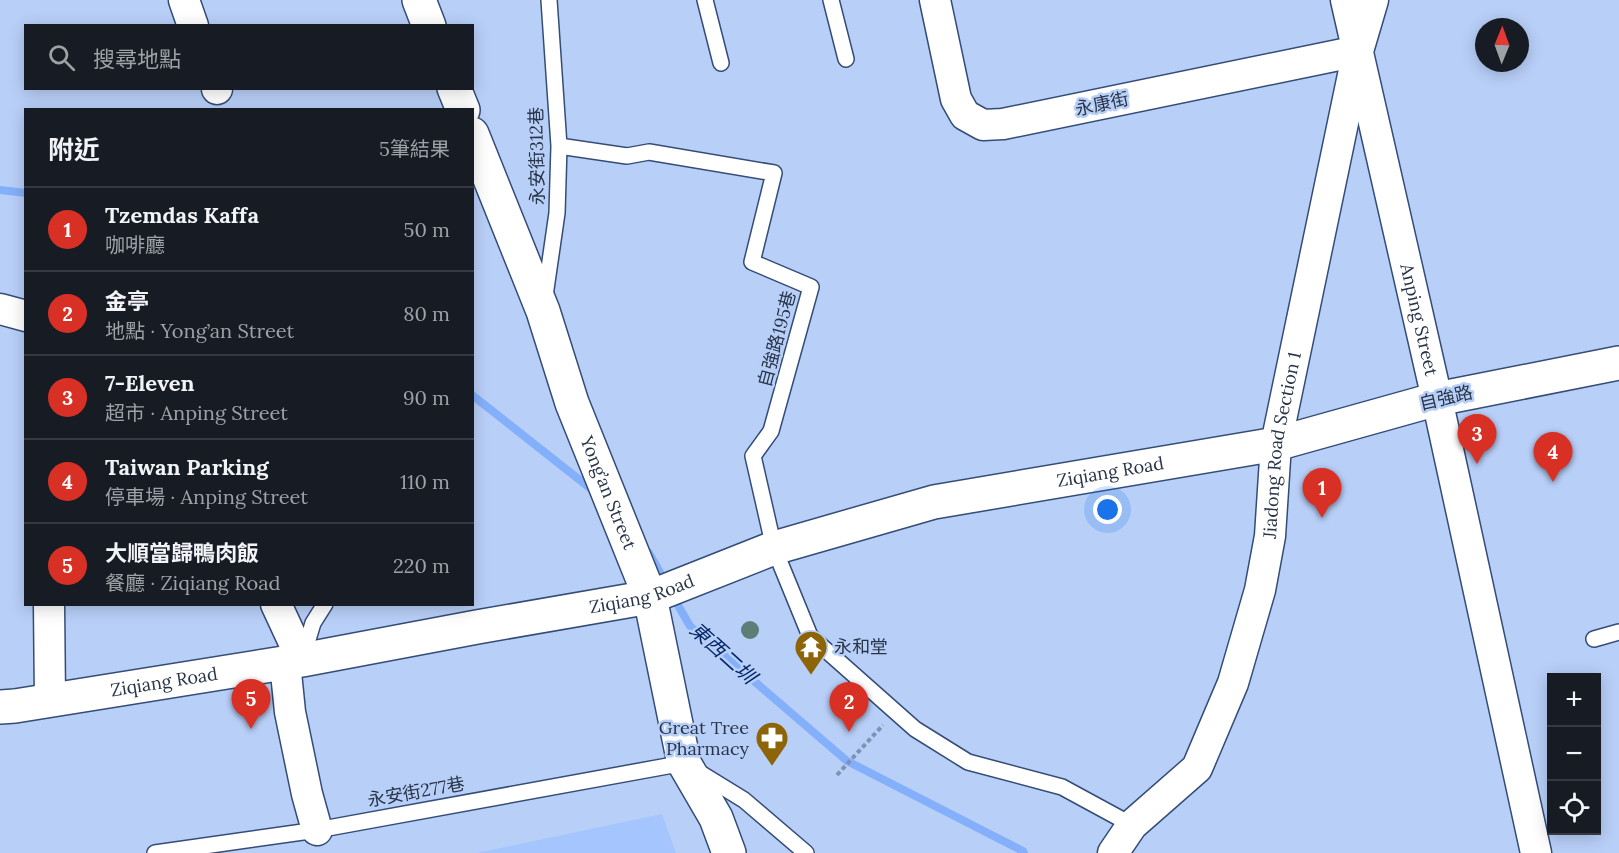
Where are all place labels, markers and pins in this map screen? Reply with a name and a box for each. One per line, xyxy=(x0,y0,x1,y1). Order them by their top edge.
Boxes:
pin: 3 xyxy=(1458,414,1496,464)
pin: 4 xyxy=(1534,432,1572,482)
pin: 1 xyxy=(1302,468,1342,518)
temple icon: 永和堂 xyxy=(793,629,829,676)
place label: 永和堂 xyxy=(834,635,888,658)
pin: 5 xyxy=(232,680,270,729)
pin: 2 xyxy=(830,682,868,732)
place label: Great Tree Pharmacy xyxy=(659,716,749,760)
pharmacy icon: Great Tree Pharmacy xyxy=(754,720,790,767)

